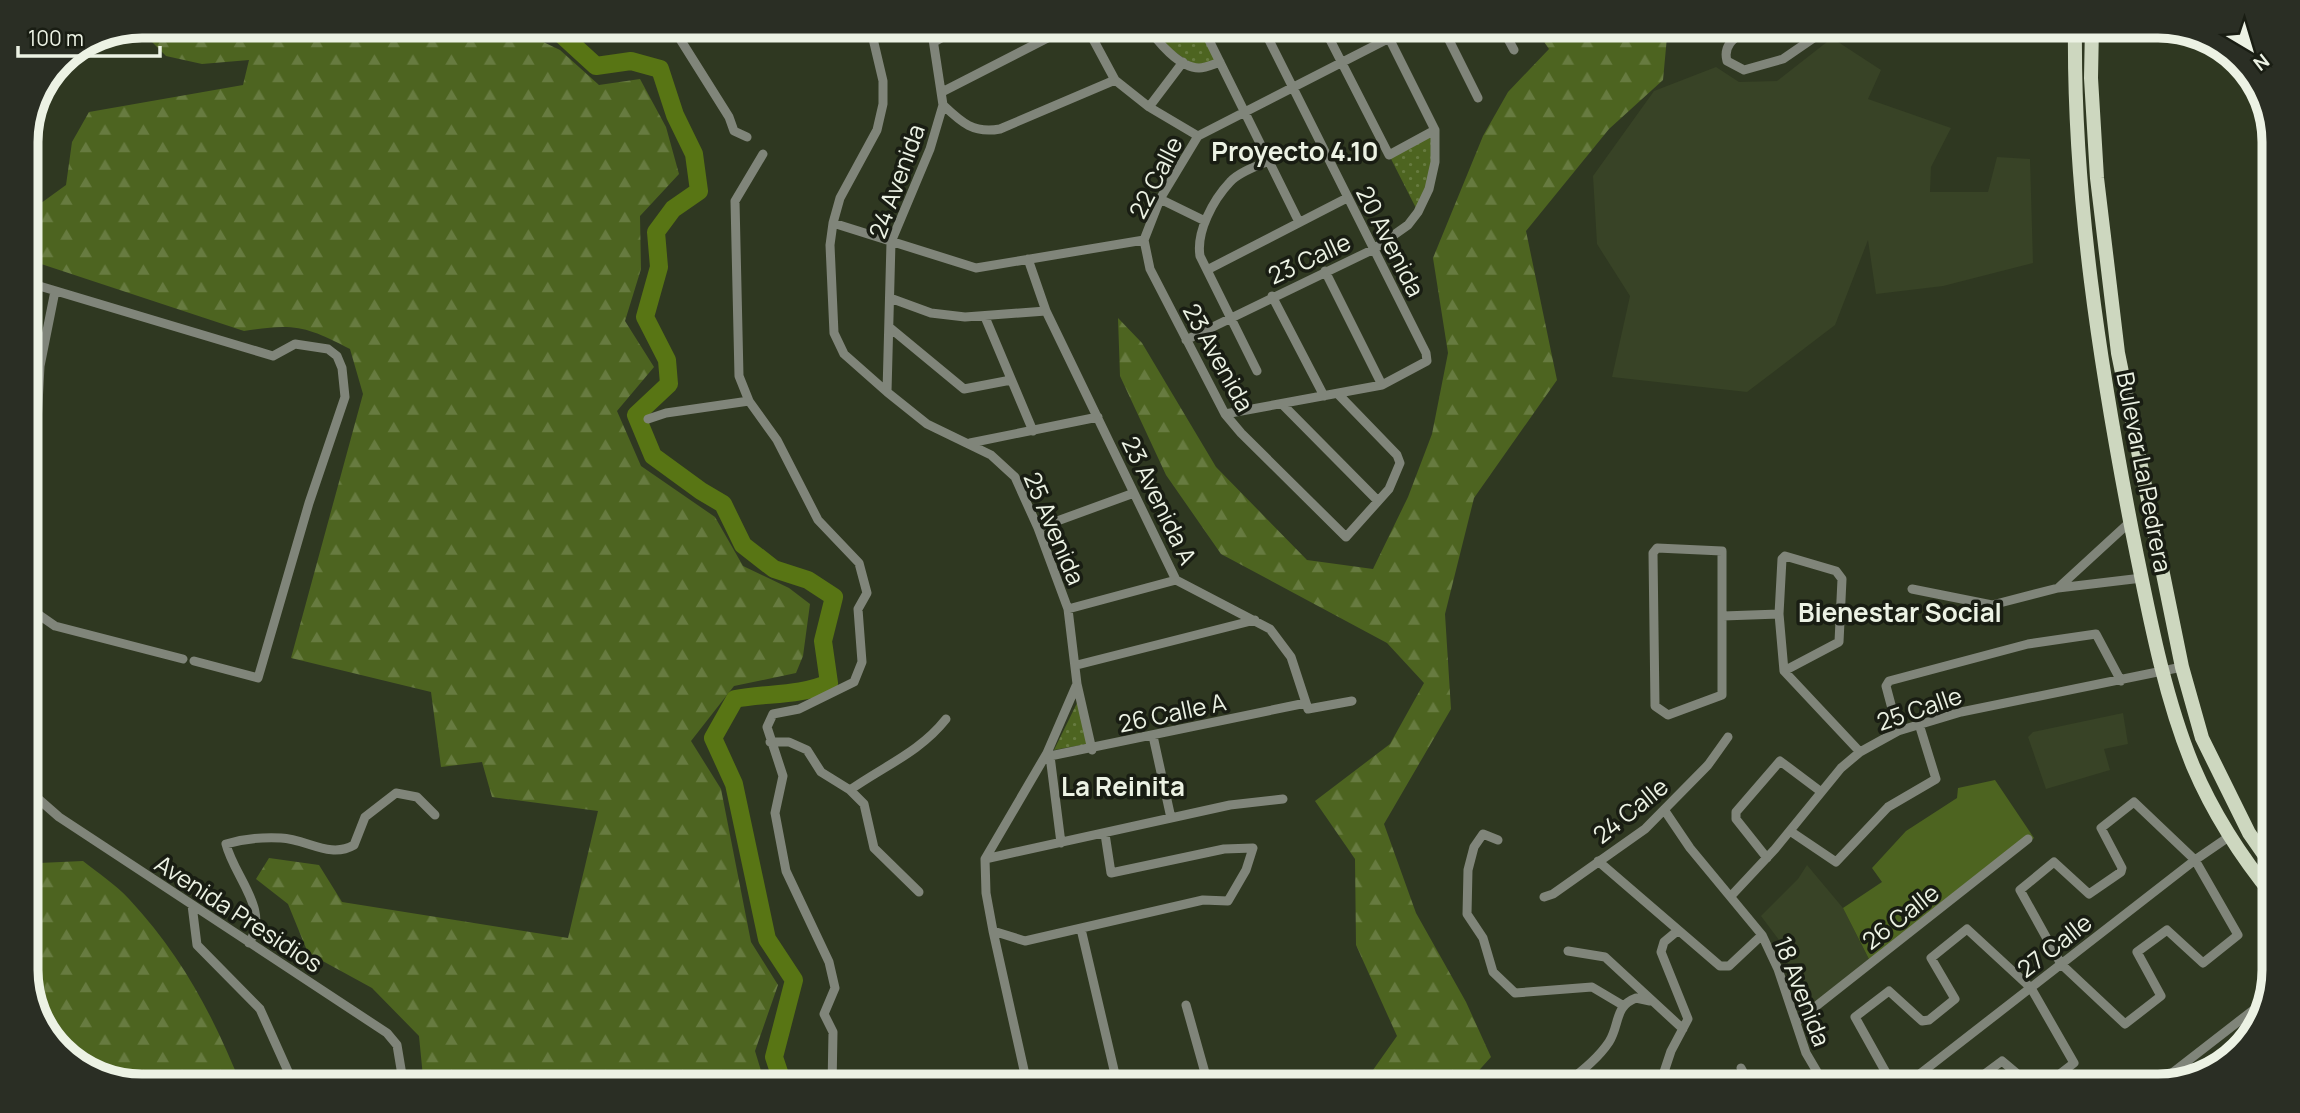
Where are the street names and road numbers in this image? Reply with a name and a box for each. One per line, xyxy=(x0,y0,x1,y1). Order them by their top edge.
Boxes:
street label: 24 Avenida xyxy=(860,119,932,243)
street label: 22 Calle xyxy=(1120,130,1190,224)
street label: 20 Avenida xyxy=(1349,180,1433,302)
street label: 23 Calle xyxy=(1262,225,1356,291)
street label: 23 Avenida xyxy=(1176,297,1262,417)
street label: Bulevar La Pedrera xyxy=(2109,369,2181,575)
street label: 23 Avenida A xyxy=(1115,430,1205,570)
street label: 25 Avenida xyxy=(1016,467,1094,589)
street label: 25 Calle xyxy=(1872,678,1966,738)
street label: 26 Calle A xyxy=(1115,685,1229,739)
street label: 24 Calle xyxy=(1585,770,1675,850)
street label: Avenida Presidios xyxy=(149,846,329,980)
street label: 26 Calle xyxy=(1855,876,1945,956)
street label: 27 Calle xyxy=(2010,905,2098,985)
street label: 18 Avenida xyxy=(1767,931,1839,1051)

